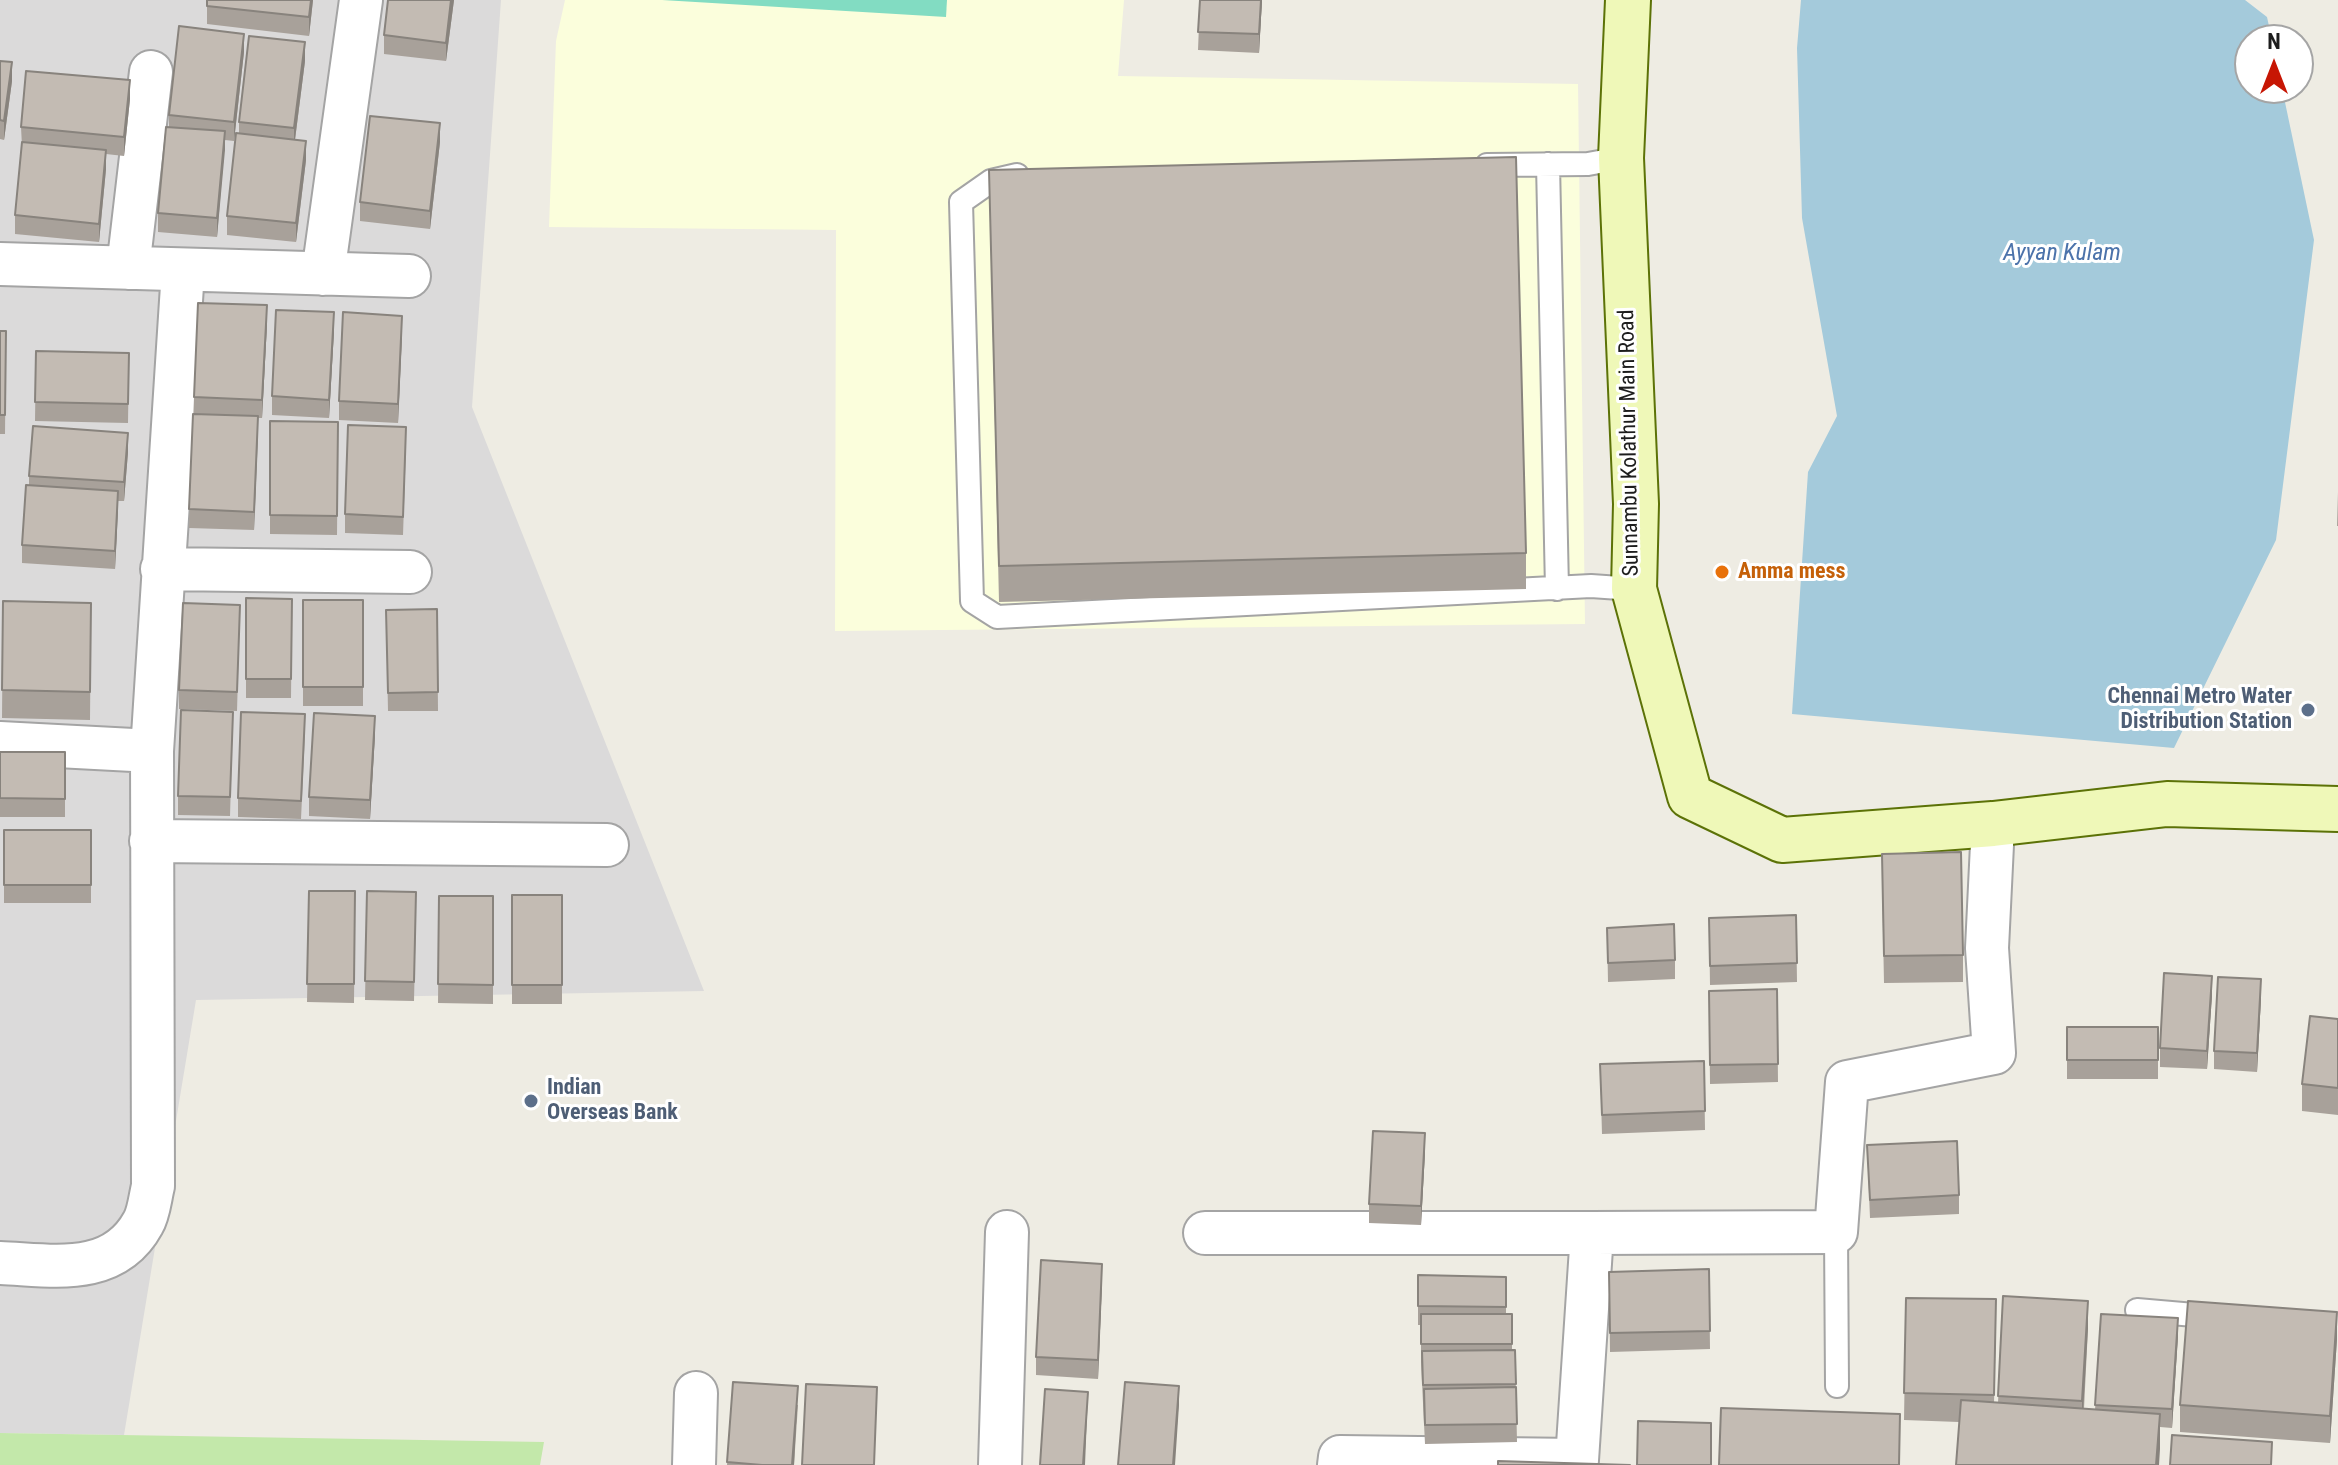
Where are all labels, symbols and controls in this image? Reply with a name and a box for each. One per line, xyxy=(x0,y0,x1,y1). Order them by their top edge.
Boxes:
north arrow xyxy=(2234,24,2314,104)
text: N xyxy=(2267,29,2281,54)
water label: Ayyan Kulam xyxy=(2003,240,2121,268)
street label: Sunnambu Kolathur Main Road xyxy=(1614,309,1646,577)
place label: Amma mess xyxy=(1738,559,1846,585)
marker: Amma mess xyxy=(1713,563,1731,581)
place label: Chennai Metro Water Distribution Station xyxy=(2108,684,2292,736)
marker: Chennai Metro Water Distribution Station xyxy=(2299,701,2317,719)
place label: Indian Overseas Bank xyxy=(547,1075,678,1126)
marker: Indian Overseas Bank xyxy=(522,1092,540,1110)

